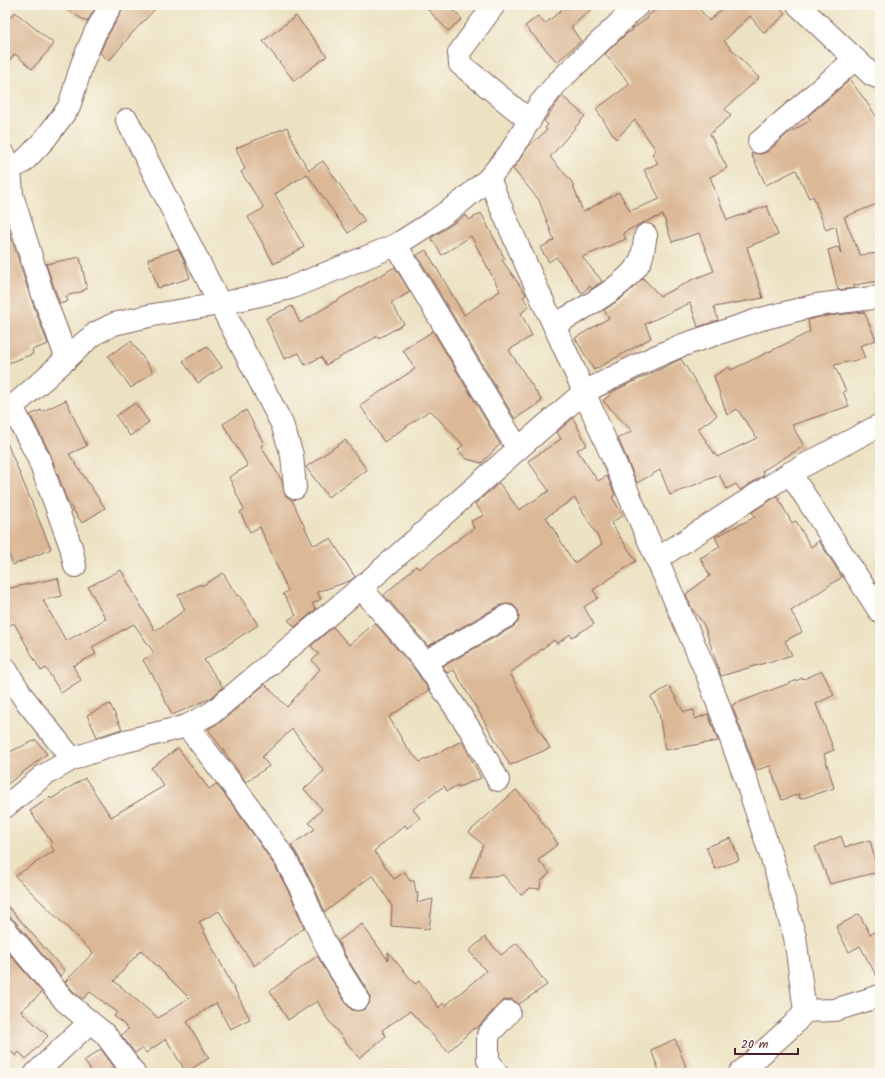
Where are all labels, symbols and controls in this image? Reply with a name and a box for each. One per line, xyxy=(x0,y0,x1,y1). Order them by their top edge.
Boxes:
scale bar xyxy=(735,1030,798,1056)
text: 20 m xyxy=(741,1035,769,1054)

